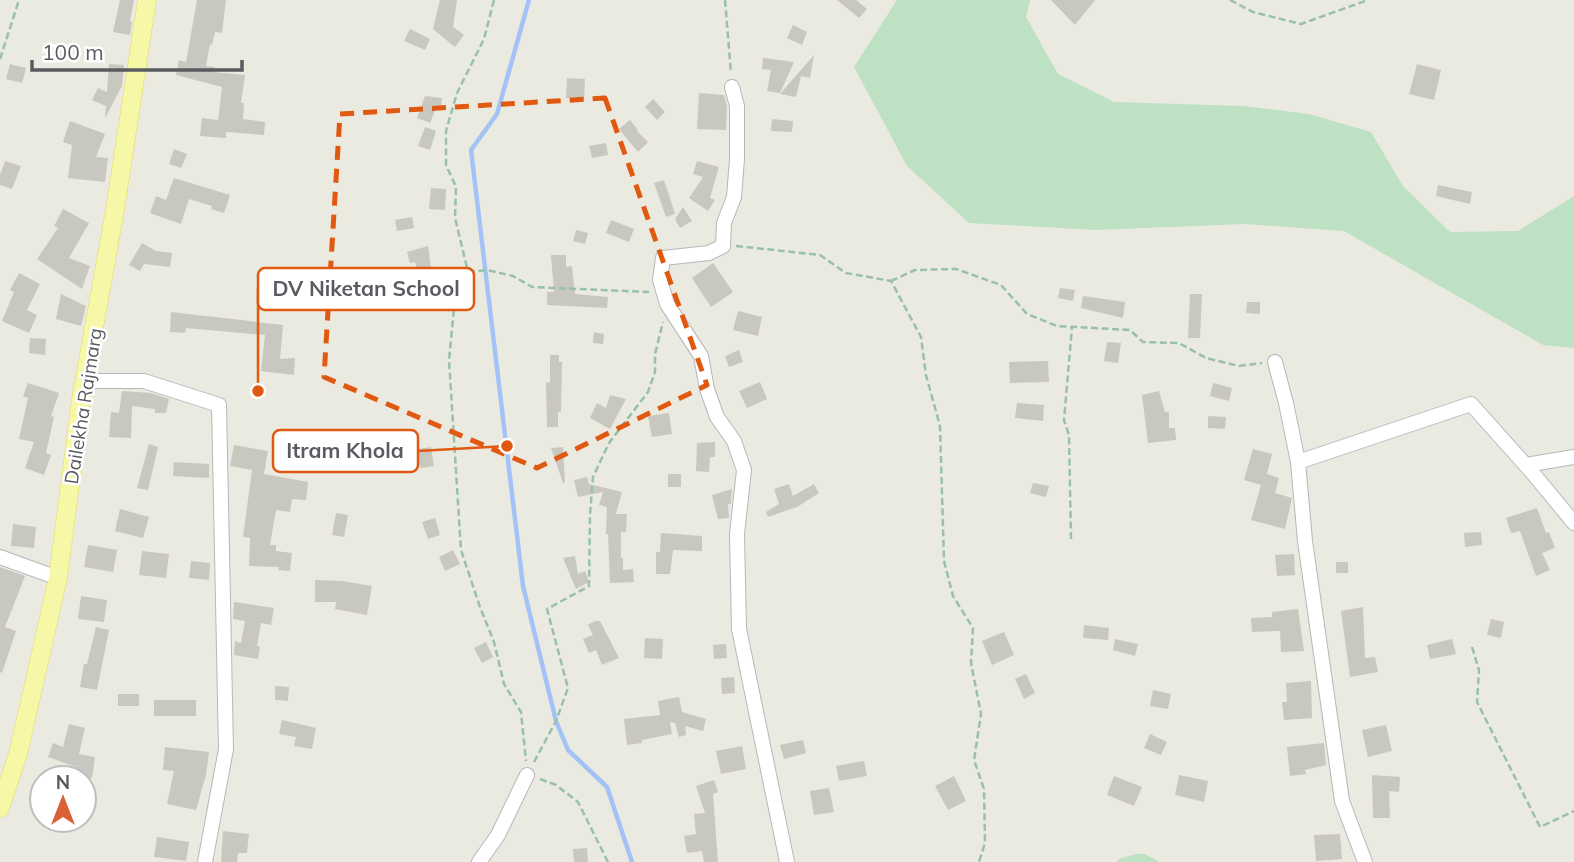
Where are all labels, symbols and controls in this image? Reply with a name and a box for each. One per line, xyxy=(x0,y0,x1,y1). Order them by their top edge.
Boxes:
scale bar xyxy=(32,28,242,72)
text: 100 m xyxy=(42,39,104,65)
callout: DV Niketan School xyxy=(258,268,474,310)
text: DV Niketan School xyxy=(272,275,460,301)
street label: Dailekha Rajmarg xyxy=(59,326,107,486)
callout: Itram Khola xyxy=(273,430,418,472)
text: Itram Khola xyxy=(286,437,404,463)
north arrow xyxy=(28,764,98,834)
text: N xyxy=(56,770,70,794)

